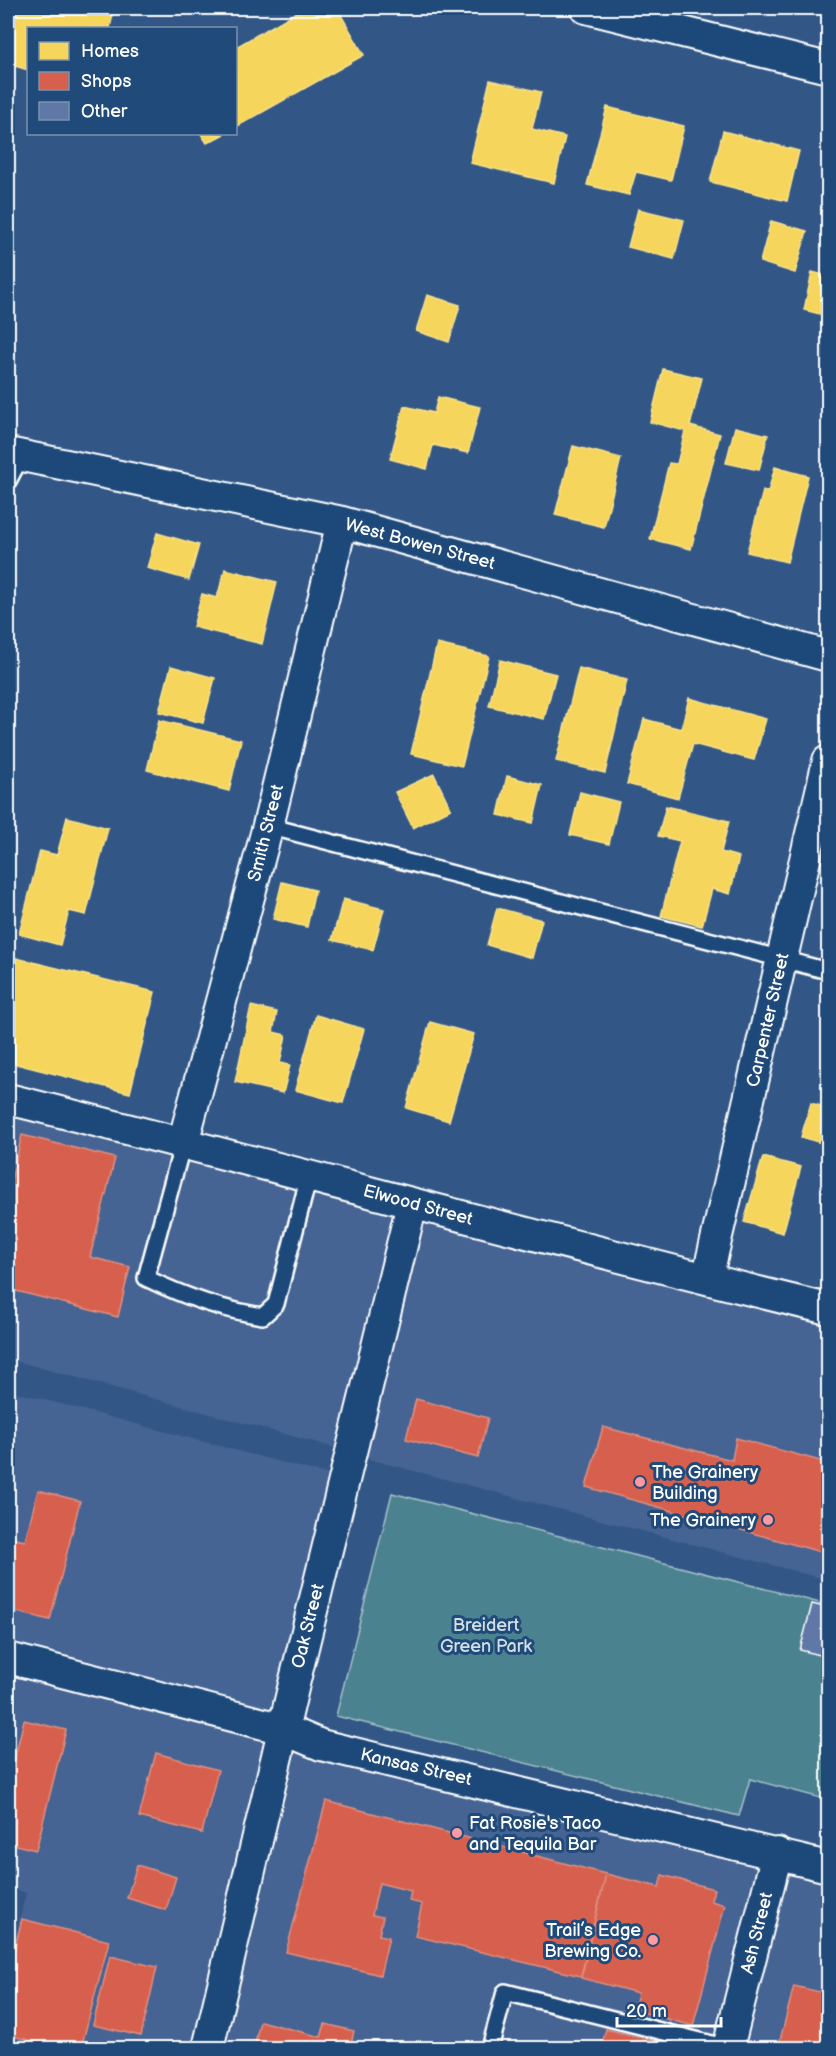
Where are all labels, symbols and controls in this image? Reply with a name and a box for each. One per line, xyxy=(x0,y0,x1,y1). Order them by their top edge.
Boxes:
legend xyxy=(27,27,237,135)
text: Homes xyxy=(81,41,139,62)
text: Shops xyxy=(81,71,132,92)
text: Other xyxy=(81,101,128,122)
street label: West Bowen Street xyxy=(343,514,498,574)
street label: Smith Street xyxy=(244,782,288,884)
street label: Carpenter Street xyxy=(742,951,794,1089)
street label: Elwood Street xyxy=(361,1180,476,1230)
place label: The Grainery Building xyxy=(652,1462,759,1504)
marker: The Grainery Building xyxy=(633,1475,647,1489)
place label: The Grainery xyxy=(650,1510,757,1531)
marker: The Grainery xyxy=(761,1513,775,1527)
street label: Oak Street xyxy=(287,1581,329,1670)
park label: Breidert Green Park xyxy=(440,1615,532,1657)
street label: Kansas Street xyxy=(358,1744,474,1790)
place label: Fat Rosie's Taco and Tequila Bar xyxy=(469,1813,602,1855)
marker: Fat Rosie's Taco and Tequila Bar xyxy=(450,1826,464,1840)
street label: Ash Street xyxy=(737,1890,777,1976)
place label: Trail’s Edge Brewing Co. xyxy=(544,1920,641,1962)
marker: Trail’s Edge Brewing Co. xyxy=(646,1933,660,1947)
scale bar xyxy=(617,1990,720,2028)
text: 20 m xyxy=(626,2001,667,2022)

